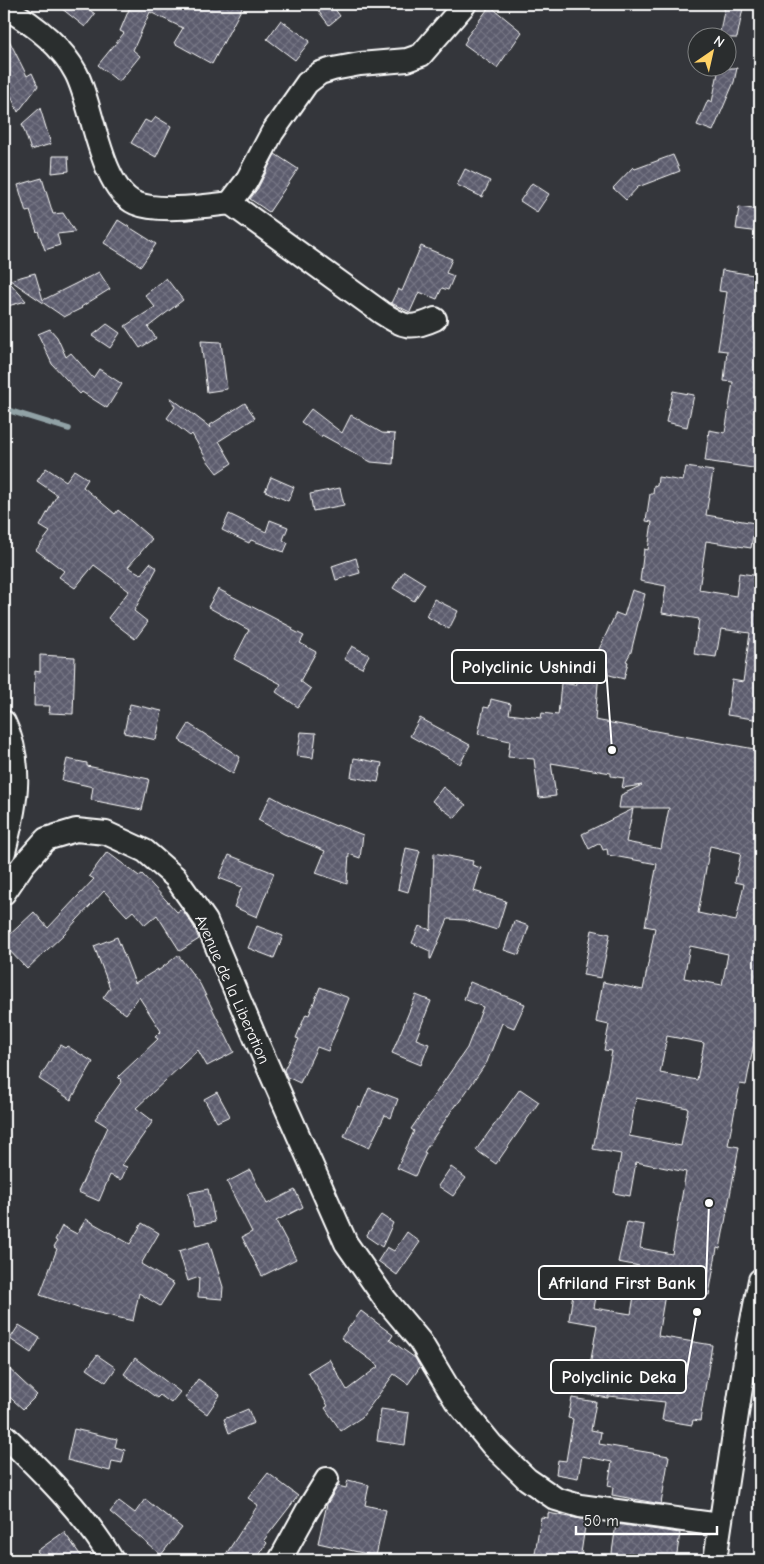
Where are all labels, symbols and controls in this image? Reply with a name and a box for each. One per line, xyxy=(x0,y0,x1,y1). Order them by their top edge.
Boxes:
north arrow xyxy=(686,28,736,78)
text: N xyxy=(710,32,728,51)
callout: Polyclinic Ushindi xyxy=(452,650,606,683)
text: Polyclinic Ushindi xyxy=(462,657,596,678)
street label: Avenue de la Liberation xyxy=(191,912,273,1067)
callout: Afriland First Bank xyxy=(539,1266,706,1299)
text: Afriland First Bank xyxy=(548,1273,696,1294)
callout: Polyclinic Deka xyxy=(551,1360,686,1393)
text: Polyclinic Deka xyxy=(561,1367,677,1388)
scale bar xyxy=(576,1504,718,1536)
text: 50 m xyxy=(584,1512,619,1530)

